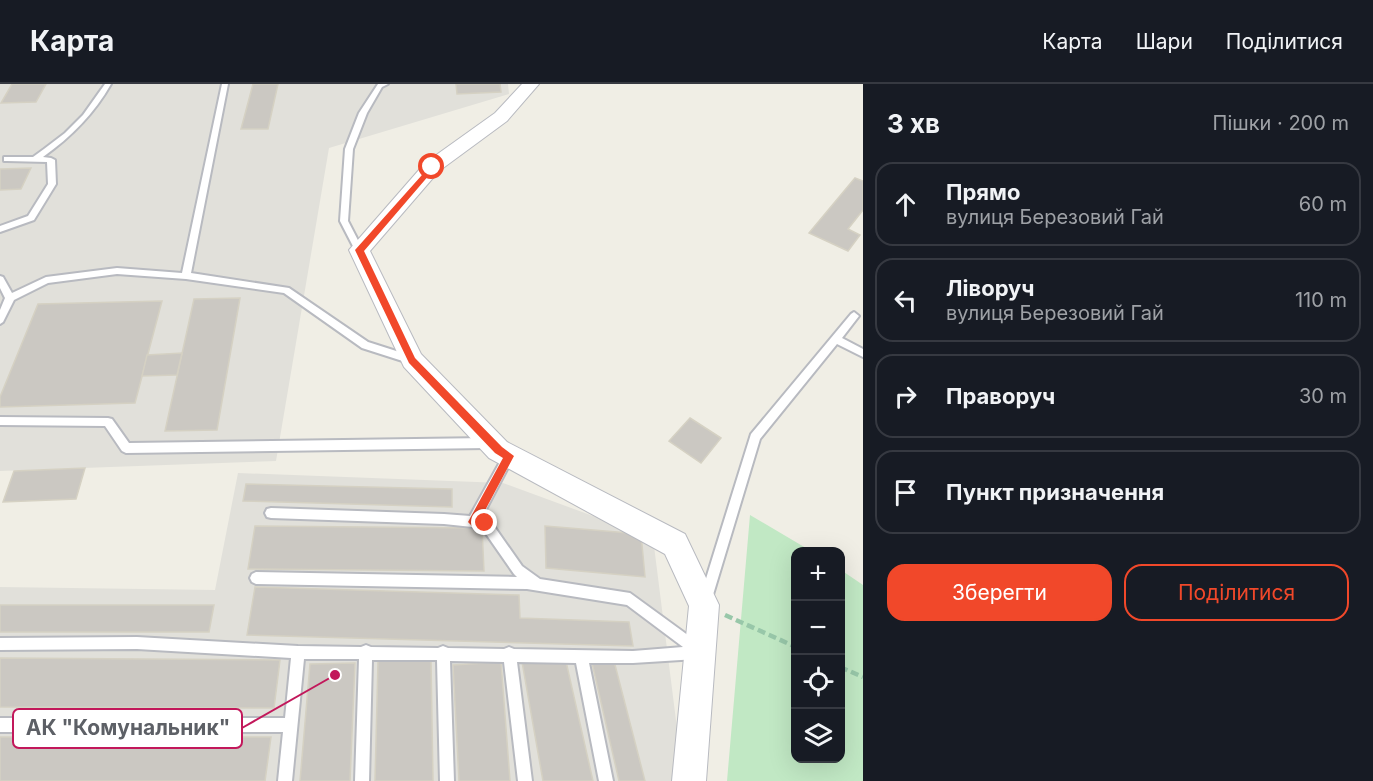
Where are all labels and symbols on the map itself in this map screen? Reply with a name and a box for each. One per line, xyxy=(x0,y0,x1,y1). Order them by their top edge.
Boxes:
route start xyxy=(418,153,444,179)
route end xyxy=(471,509,497,535)
callout: АК "Комунальник" xyxy=(13,709,242,748)
text: АК "Комунальник" xyxy=(26,715,230,740)

